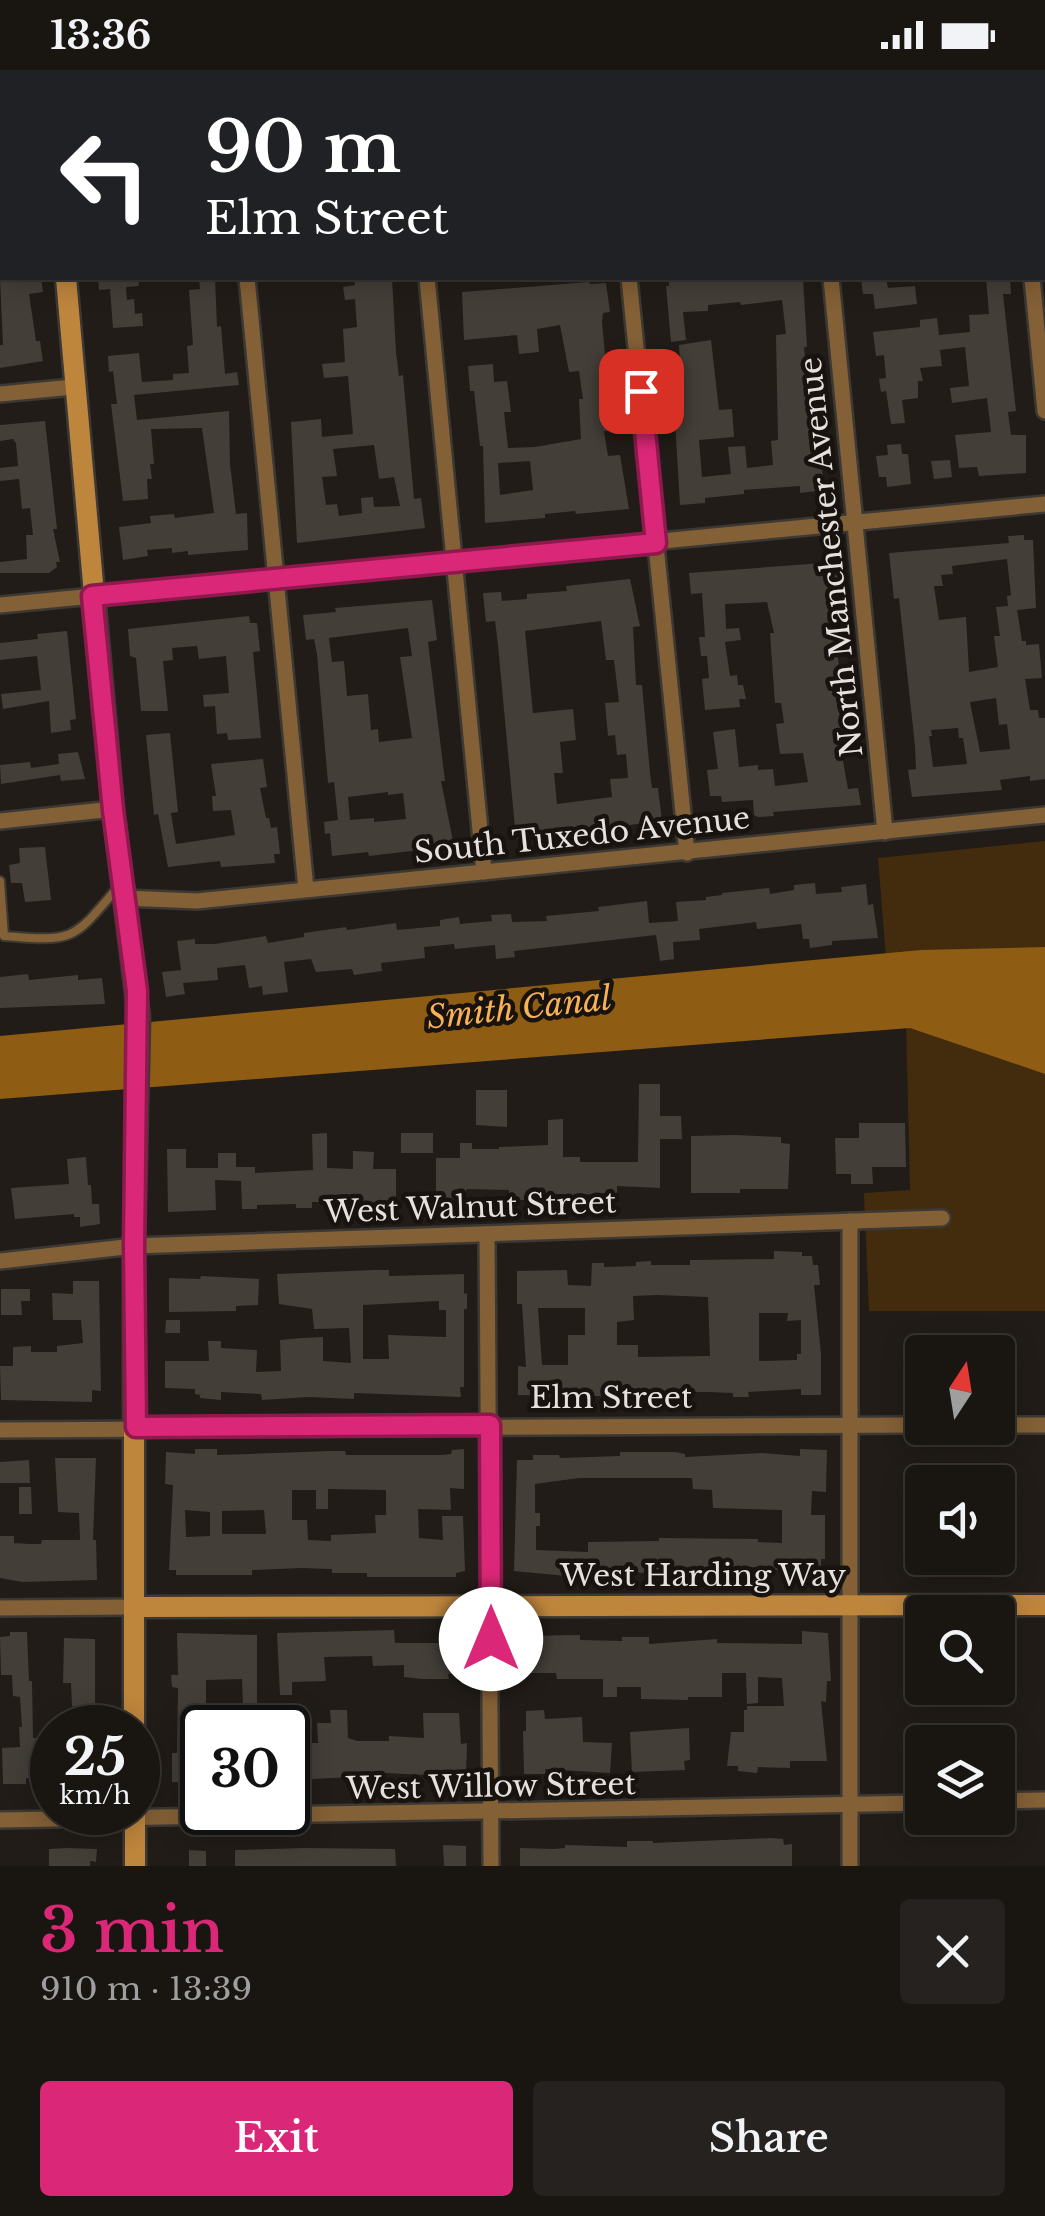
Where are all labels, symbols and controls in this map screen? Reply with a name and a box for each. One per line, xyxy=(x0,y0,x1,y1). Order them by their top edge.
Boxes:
text: 13:36 xyxy=(50,12,151,59)
text: 90 m xyxy=(205,104,401,191)
icon: left xyxy=(40,110,170,240)
text: Elm Street xyxy=(205,190,449,246)
pin xyxy=(599,349,684,434)
street label: North Manchester Avenue xyxy=(792,355,870,759)
icon: arrive xyxy=(614,364,669,419)
street label: South Tuxedo Avenue xyxy=(412,799,752,871)
water label: Smith Canal xyxy=(425,978,614,1038)
street label: West Walnut Street xyxy=(322,1183,617,1231)
north arrow xyxy=(905,1335,1015,1445)
map controls xyxy=(905,1335,1015,1835)
street label: Elm Street xyxy=(530,1379,693,1416)
button: sound xyxy=(905,1465,1015,1575)
street label: West Harding Way xyxy=(559,1557,846,1594)
position arrow xyxy=(439,1587,543,1691)
button: search xyxy=(905,1595,1015,1705)
speed limit sign: 30 xyxy=(180,1705,310,1835)
button: layers xyxy=(905,1725,1015,1835)
text: 25 xyxy=(64,1726,126,1789)
street label: West Willow Street xyxy=(345,1765,637,1807)
text: km/h xyxy=(60,1780,130,1811)
text: 3 min xyxy=(40,1894,224,1968)
button: close xyxy=(900,1899,1005,2004)
text: 910 m · 13:39 xyxy=(40,1969,252,2009)
button: Exit xyxy=(40,2081,513,2196)
button: Share xyxy=(533,2081,1005,2196)

